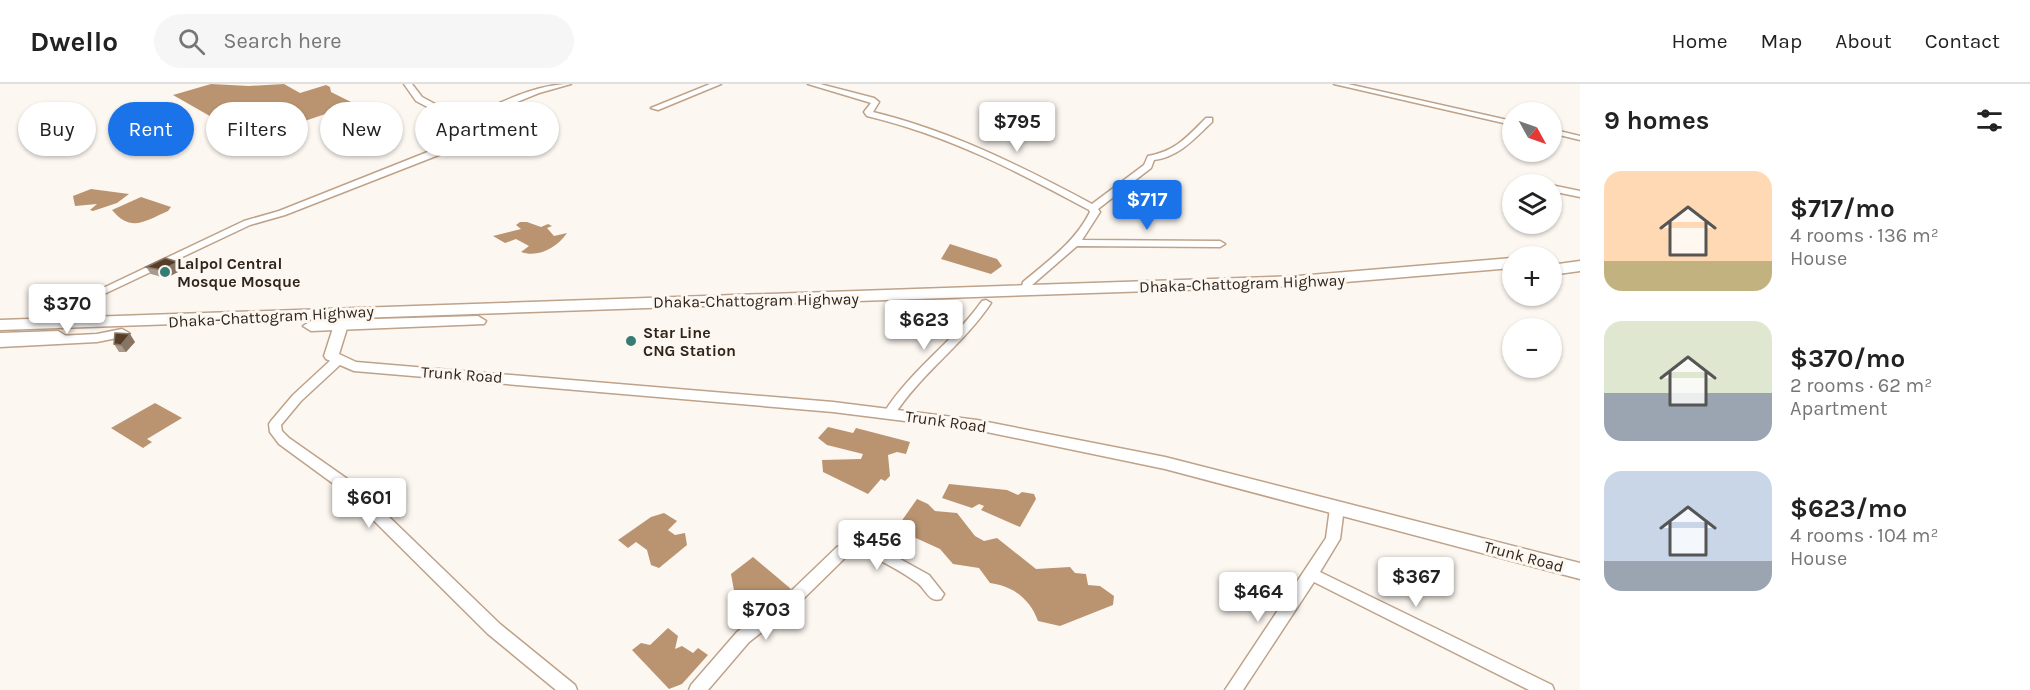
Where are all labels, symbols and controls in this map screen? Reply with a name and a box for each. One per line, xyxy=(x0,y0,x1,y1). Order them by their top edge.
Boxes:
search box xyxy=(154,14,574,68)
text: Dwello xyxy=(30,25,118,58)
icon: search xyxy=(175,25,208,58)
text: Search here xyxy=(223,28,342,54)
text: Home xyxy=(1672,29,1728,53)
text: Map xyxy=(1761,29,1802,53)
text: About xyxy=(1835,29,1892,53)
text: Contact xyxy=(1925,29,2000,53)
chip: Buy xyxy=(18,102,96,156)
chip: Rent xyxy=(108,102,194,156)
chip: Filters xyxy=(206,102,308,156)
chip: New xyxy=(320,102,403,156)
chip: Apartment xyxy=(415,102,559,156)
pin: $795 xyxy=(981,102,1053,153)
north arrow xyxy=(1502,102,1562,162)
map controls xyxy=(1502,102,1562,378)
icon: filters xyxy=(1973,104,2006,137)
text: 9 homes xyxy=(1604,105,1710,136)
text: $795 xyxy=(993,110,1041,133)
button: layers xyxy=(1502,174,1562,234)
pin: $717 xyxy=(1111,180,1183,231)
text: $717 xyxy=(1127,188,1167,211)
text: $717/mo xyxy=(1790,193,1895,224)
icon: home xyxy=(1652,195,1724,267)
text: 4 rooms · 136 m² xyxy=(1790,224,1939,247)
button: + xyxy=(1502,246,1562,306)
text: House xyxy=(1790,247,1847,270)
place label: Lalpol Central Mosque Mosque xyxy=(177,254,301,291)
marker: Lalpol Central Mosque Mosque xyxy=(158,265,172,279)
street label: Dhaka-Chattogram Highway xyxy=(1139,270,1346,297)
pin: $370 xyxy=(31,284,103,335)
street label: Dhaka-Chattogram Highway xyxy=(653,289,860,312)
text: $370 xyxy=(43,292,91,315)
pin: $623 xyxy=(888,300,960,351)
street label: Dhaka-Chattogram Highway xyxy=(168,302,375,331)
text: $623 xyxy=(899,308,949,331)
button: − xyxy=(1502,318,1562,378)
place label: Star Line CNG Station xyxy=(643,323,736,360)
marker: Star Line CNG Station xyxy=(624,334,638,348)
text: $370/mo xyxy=(1790,343,1905,374)
icon: home xyxy=(1652,345,1724,417)
street label: Trunk Road xyxy=(421,362,503,387)
text: 2 rooms · 62 m² xyxy=(1790,374,1932,397)
text: Apartment xyxy=(1790,397,1888,420)
street label: Trunk Road xyxy=(904,406,988,437)
pin: $601 xyxy=(333,478,405,529)
text: $601 xyxy=(346,486,392,509)
text: $623/mo xyxy=(1790,493,1907,524)
icon: home xyxy=(1652,495,1724,567)
pin: $456 xyxy=(841,520,913,571)
text: 4 rooms · 104 m² xyxy=(1790,524,1938,547)
text: $456 xyxy=(852,528,902,551)
street label: Trunk Road xyxy=(1482,537,1566,576)
text: House xyxy=(1790,547,1847,570)
pin: $367 xyxy=(1380,557,1452,608)
text: $367 xyxy=(1392,565,1440,588)
pin: $464 xyxy=(1222,572,1294,623)
text: $464 xyxy=(1233,580,1283,603)
pin: $703 xyxy=(730,590,802,641)
text: $703 xyxy=(742,598,790,621)

